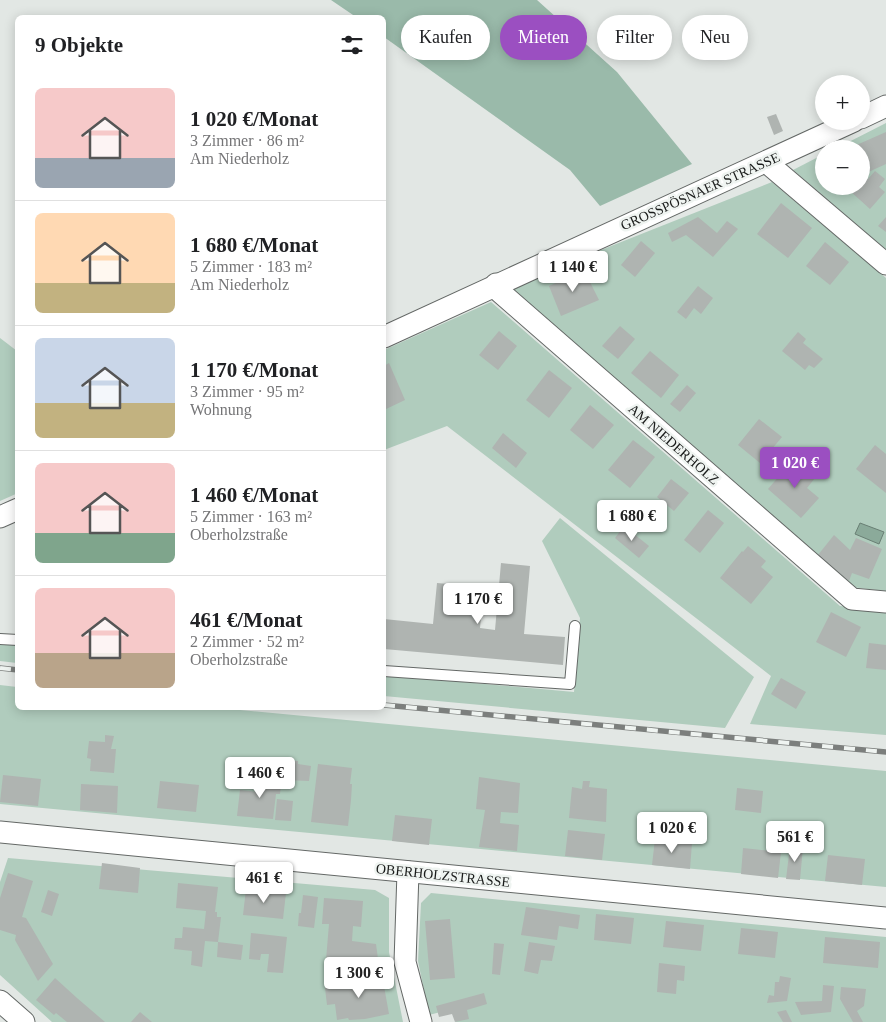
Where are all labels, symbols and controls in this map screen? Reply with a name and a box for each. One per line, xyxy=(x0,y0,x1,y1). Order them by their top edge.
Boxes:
chip: Kaufen xyxy=(401,15,490,60)
chip: Mieten xyxy=(500,15,587,60)
chip: Filter xyxy=(597,15,672,60)
chip: Neu xyxy=(682,15,748,60)
icon: filters xyxy=(338,31,366,59)
text: 9 Objekte xyxy=(35,33,123,57)
map controls xyxy=(815,75,870,195)
button: + xyxy=(815,75,870,130)
text: 1 020 €/Monat xyxy=(190,107,318,131)
icon: home xyxy=(75,108,135,168)
text: 3 Zimmer · 86 m² xyxy=(190,132,304,149)
button: − xyxy=(815,140,870,195)
street label: GROSSPÖSNAER STRASSE xyxy=(618,149,782,233)
text: Am Niederholz xyxy=(190,150,289,167)
icon: home xyxy=(75,233,135,293)
text: 1 680 €/Monat xyxy=(190,233,318,257)
pin: 1 140 € xyxy=(527,250,619,293)
text: 5 Zimmer · 183 m² xyxy=(190,258,312,275)
text: 1 140 € xyxy=(549,258,597,275)
text: Am Niederholz xyxy=(190,276,289,293)
icon: home xyxy=(75,358,135,418)
text: 1 170 €/Monat xyxy=(190,358,318,382)
text: 3 Zimmer · 95 m² xyxy=(190,383,304,400)
text: Wohnung xyxy=(190,401,252,418)
street label: AM NIEDERHOLZ xyxy=(625,401,722,488)
pin: 1 020 € xyxy=(749,446,841,489)
text: 1 020 € xyxy=(771,454,819,471)
icon: home xyxy=(75,483,135,543)
text: 1 460 €/Monat xyxy=(190,483,318,507)
pin: 1 680 € xyxy=(586,500,678,542)
text: 1 680 € xyxy=(608,507,656,524)
text: 5 Zimmer · 163 m² xyxy=(190,508,312,525)
text: Oberholzstraße xyxy=(190,526,288,543)
pin: 1 170 € xyxy=(432,582,524,625)
text: 1 170 € xyxy=(454,590,502,607)
icon: home xyxy=(75,608,135,668)
text: 461 €/Monat xyxy=(190,608,303,632)
text: 2 Zimmer · 52 m² xyxy=(190,633,304,650)
text: Oberholzstraße xyxy=(190,651,288,668)
pin: 1 460 € xyxy=(214,756,306,799)
text: 1 460 € xyxy=(236,764,284,781)
pin: 1 020 € xyxy=(626,812,718,854)
text: 1 020 € xyxy=(648,819,696,836)
pin: 561 € xyxy=(760,820,830,863)
text: 561 € xyxy=(777,828,813,845)
street label: OBERHOLZSTRASSE xyxy=(375,861,511,890)
pin: 461 € xyxy=(229,862,299,904)
text: 461 € xyxy=(246,869,282,886)
pin: 1 300 € xyxy=(313,956,405,999)
text: 1 300 € xyxy=(335,964,383,981)

